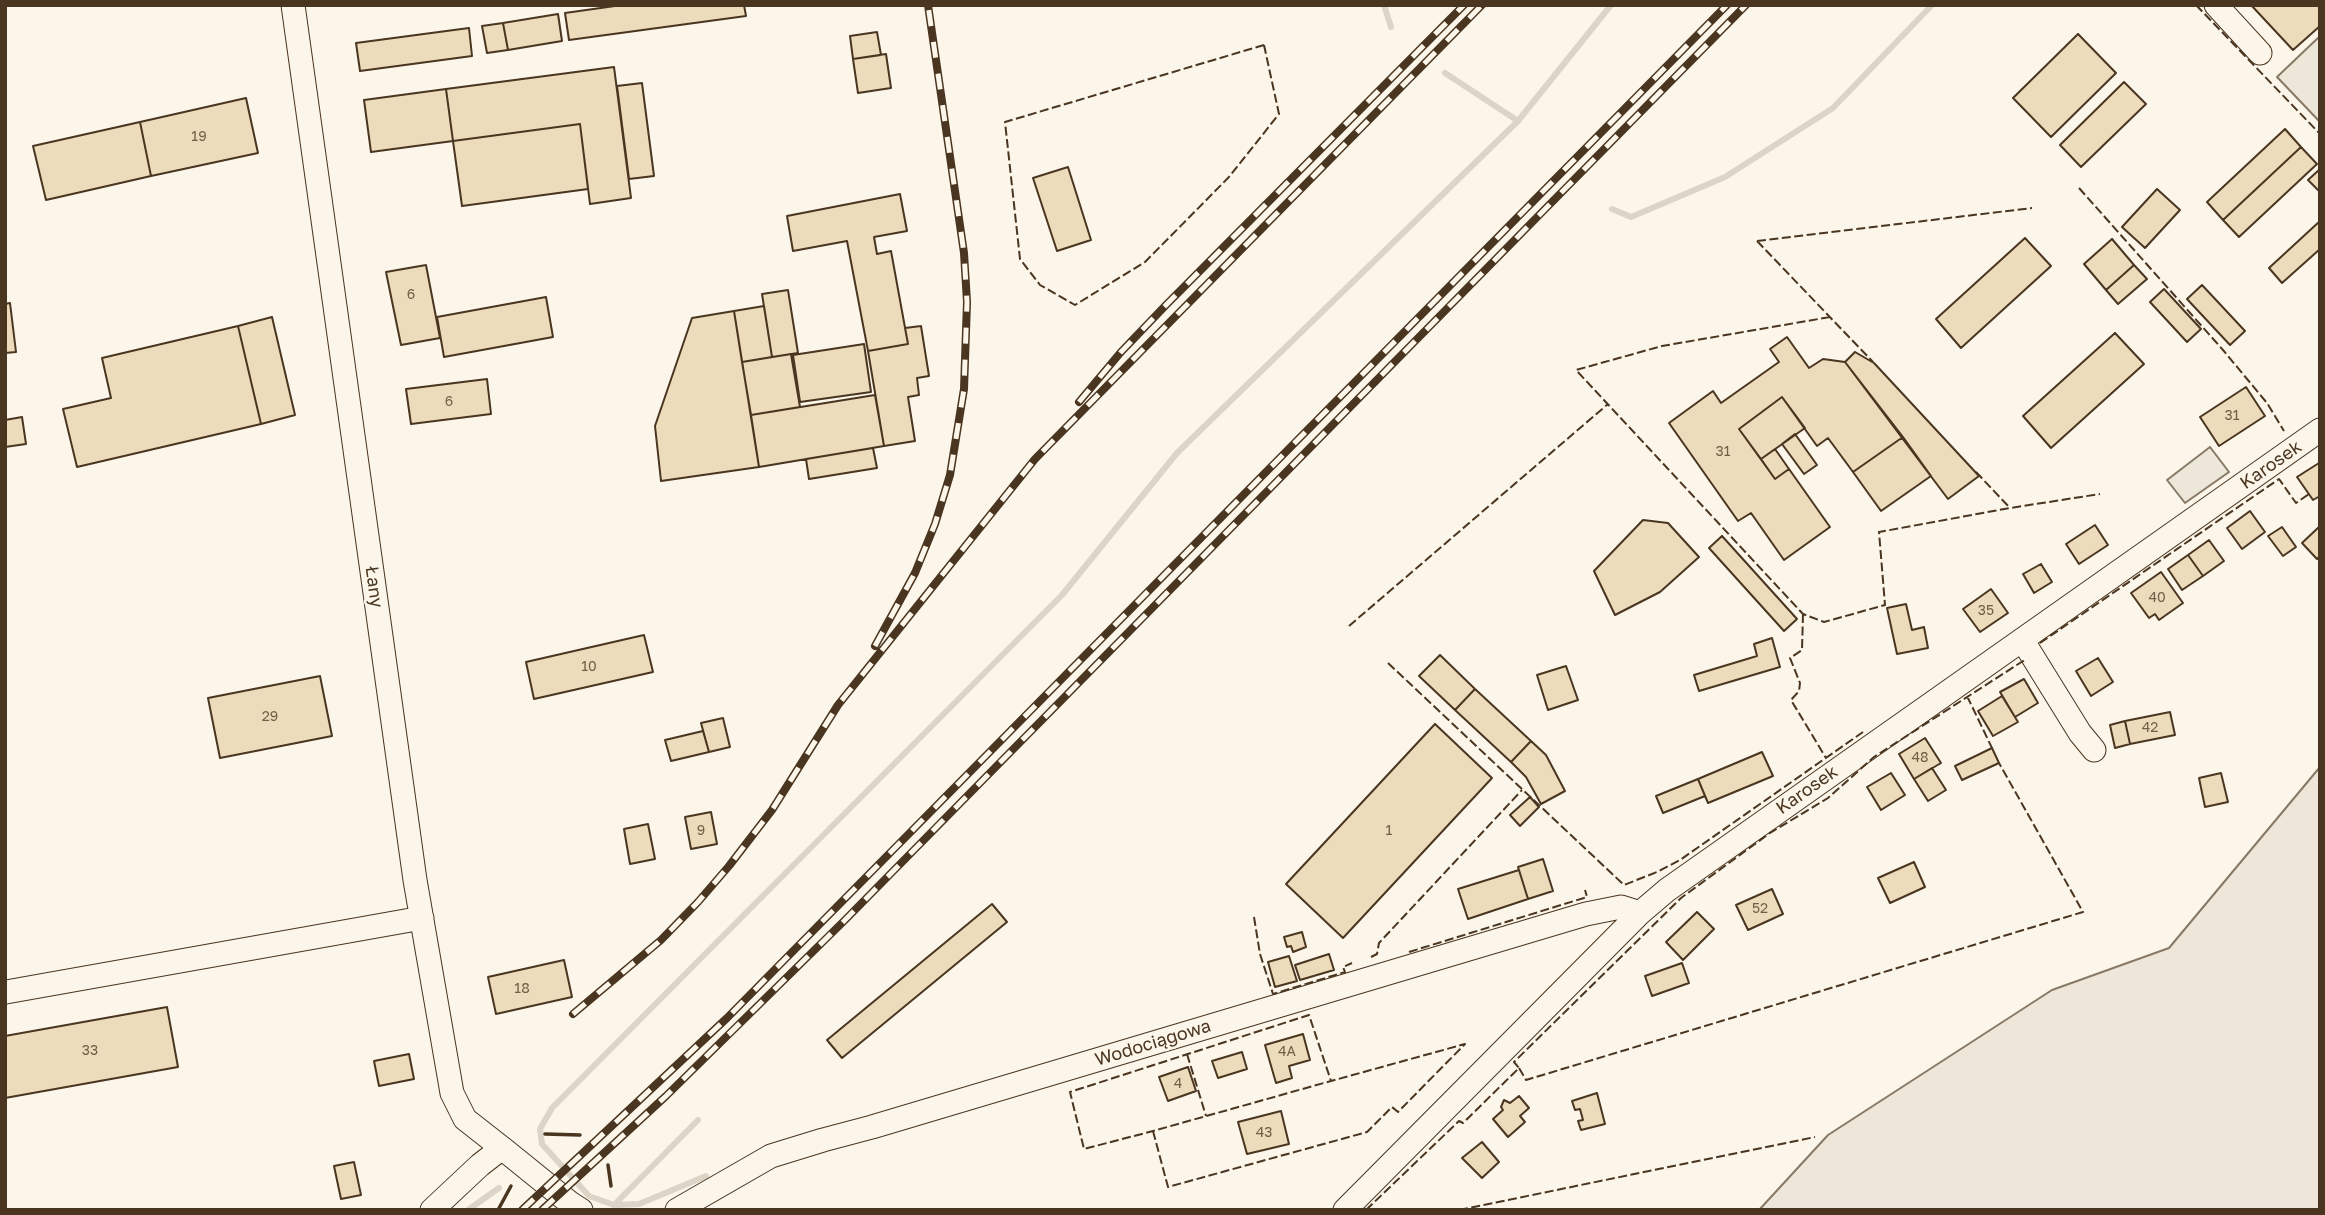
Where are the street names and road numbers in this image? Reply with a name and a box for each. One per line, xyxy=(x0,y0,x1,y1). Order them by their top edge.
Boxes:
street label: Karosek xyxy=(2236,436,2306,494)
street label: Łany xyxy=(360,565,388,609)
street label: Karosek xyxy=(1772,761,1842,819)
street label: Wodociągowa xyxy=(1092,1015,1214,1071)

